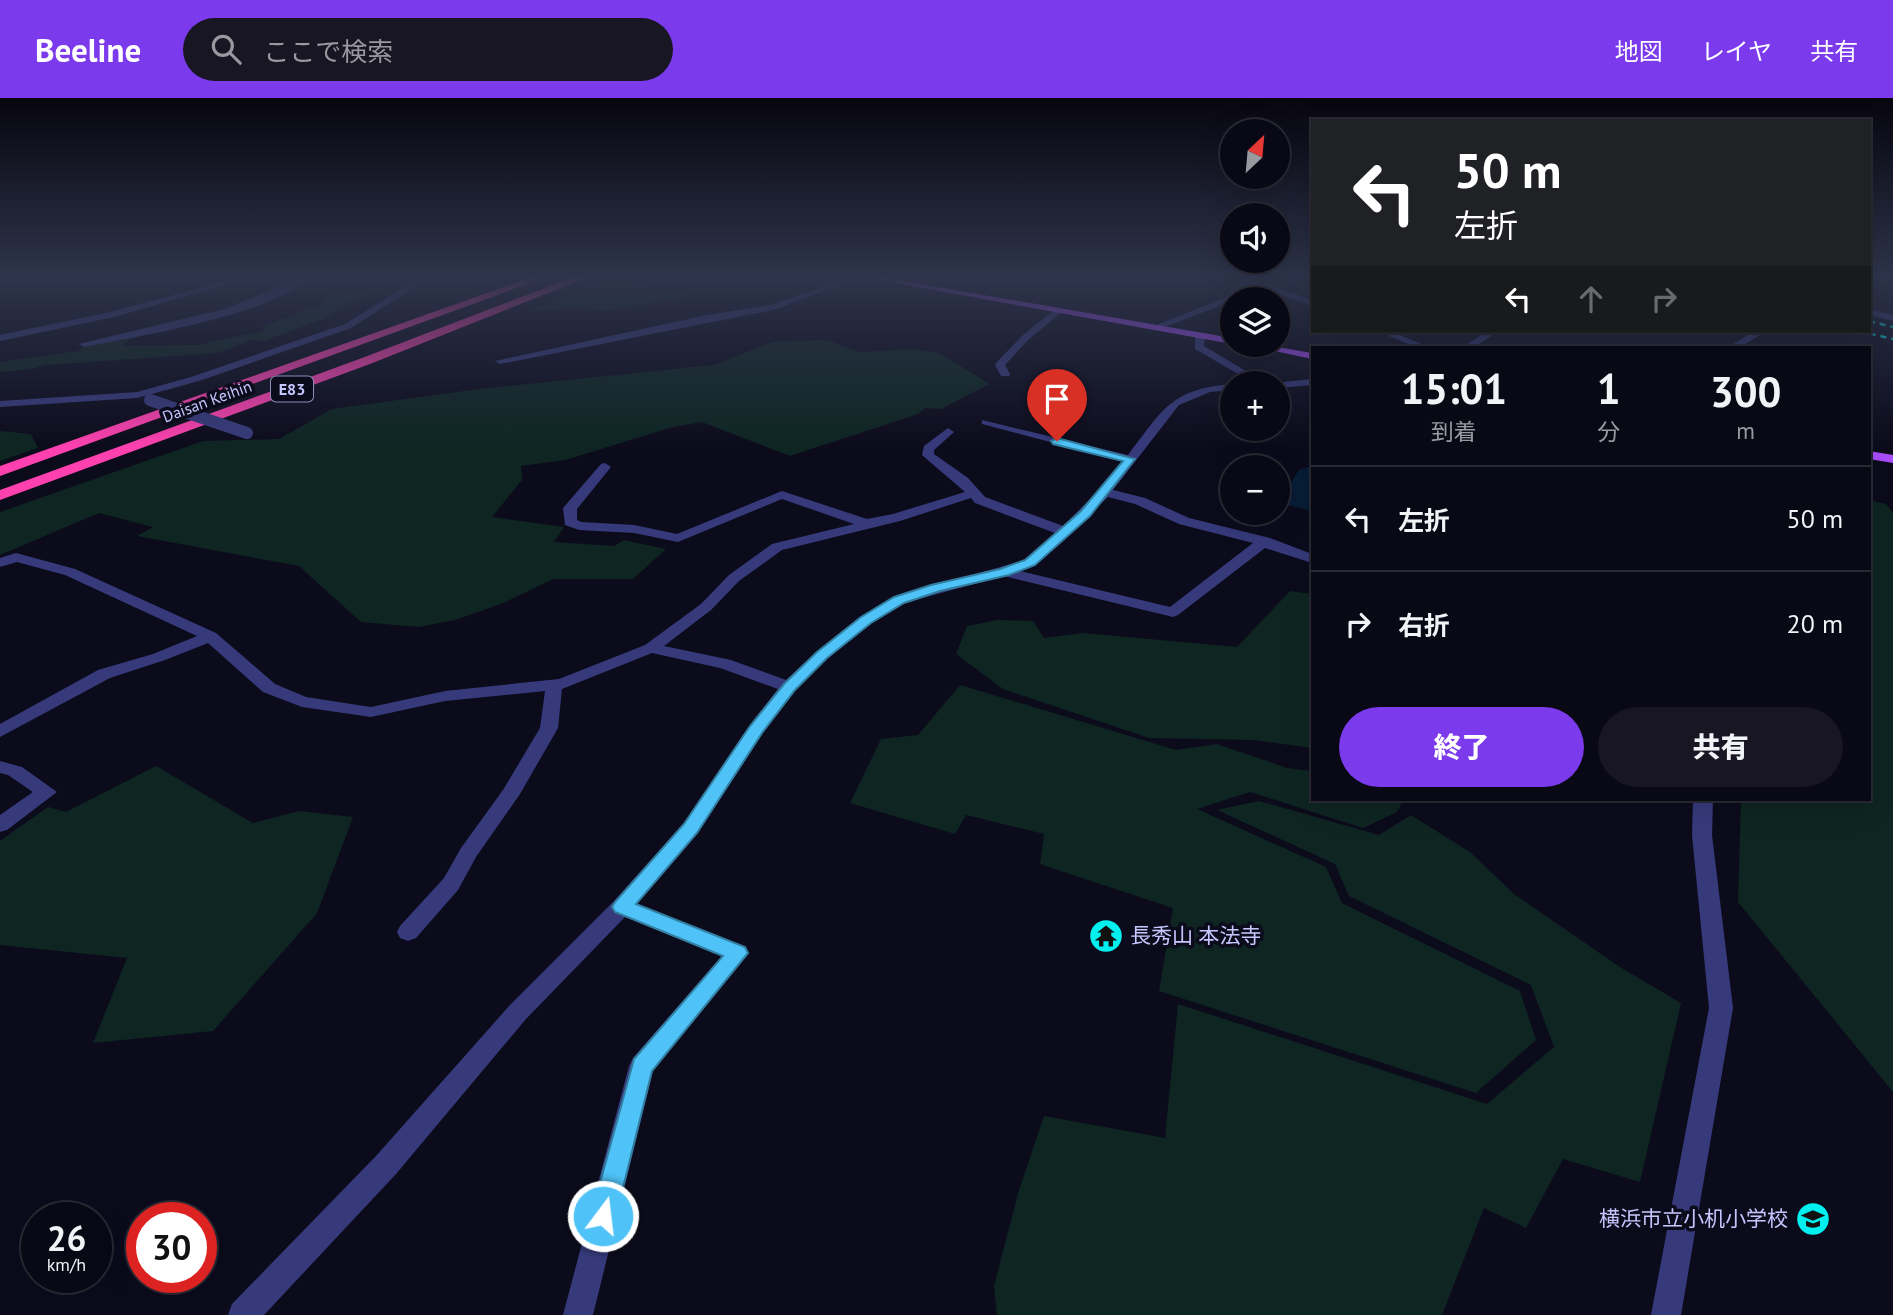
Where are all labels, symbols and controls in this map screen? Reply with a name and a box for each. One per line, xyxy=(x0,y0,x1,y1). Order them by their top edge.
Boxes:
search box xyxy=(183,18,673,81)
text: Beeline xyxy=(35,28,141,71)
icon: search xyxy=(207,30,245,68)
text: ここで検索 xyxy=(263,35,393,68)
text: 地図 xyxy=(1615,36,1663,67)
text: レイヤ xyxy=(1701,36,1772,67)
text: 共有 xyxy=(1810,36,1858,67)
north arrow xyxy=(1220,119,1290,189)
map controls xyxy=(1220,119,1290,525)
text: 50 m xyxy=(1454,138,1561,202)
icon: left xyxy=(1339,147,1430,238)
button: sound xyxy=(1220,203,1290,273)
text: 左折 xyxy=(1454,204,1518,246)
icon: left xyxy=(1499,280,1537,318)
icon: ahead xyxy=(1572,280,1610,318)
icon: right xyxy=(1645,280,1683,318)
button: layers xyxy=(1220,287,1290,357)
text: 15:01 xyxy=(1401,361,1507,416)
text: 1 xyxy=(1597,361,1620,416)
text: 300 xyxy=(1710,364,1781,419)
pin xyxy=(1027,369,1087,441)
button: + xyxy=(1220,371,1290,441)
street label: Daisan Keihin xyxy=(160,376,254,426)
road number: E83 xyxy=(271,376,313,402)
icon: arrive xyxy=(1038,380,1076,418)
text: m xyxy=(1736,416,1755,445)
text: 到着 xyxy=(1431,417,1477,446)
text: 分 xyxy=(1597,417,1620,446)
button: − xyxy=(1220,455,1290,525)
icon: left xyxy=(1339,500,1377,538)
text: 50 m xyxy=(1787,502,1843,535)
text: 左折 xyxy=(1398,504,1450,537)
icon: right xyxy=(1339,605,1377,643)
text: 20 m xyxy=(1787,607,1843,640)
text: 右折 xyxy=(1398,609,1450,642)
button: 終了 xyxy=(1339,707,1584,787)
button: 共有 xyxy=(1598,707,1843,787)
temple icon: 長秀山 本法寺 xyxy=(1087,917,1125,955)
place label: 長秀山 本法寺 xyxy=(1130,922,1262,949)
position arrow xyxy=(566,1179,640,1253)
school or university icon: 横浜市立小机小学校 xyxy=(1794,1200,1832,1238)
speed limit sign: 30 xyxy=(126,1202,217,1293)
place label: 横浜市立小机小学校 xyxy=(1599,1205,1788,1232)
text: 26 xyxy=(47,1215,86,1261)
text: km/h xyxy=(47,1253,86,1276)

